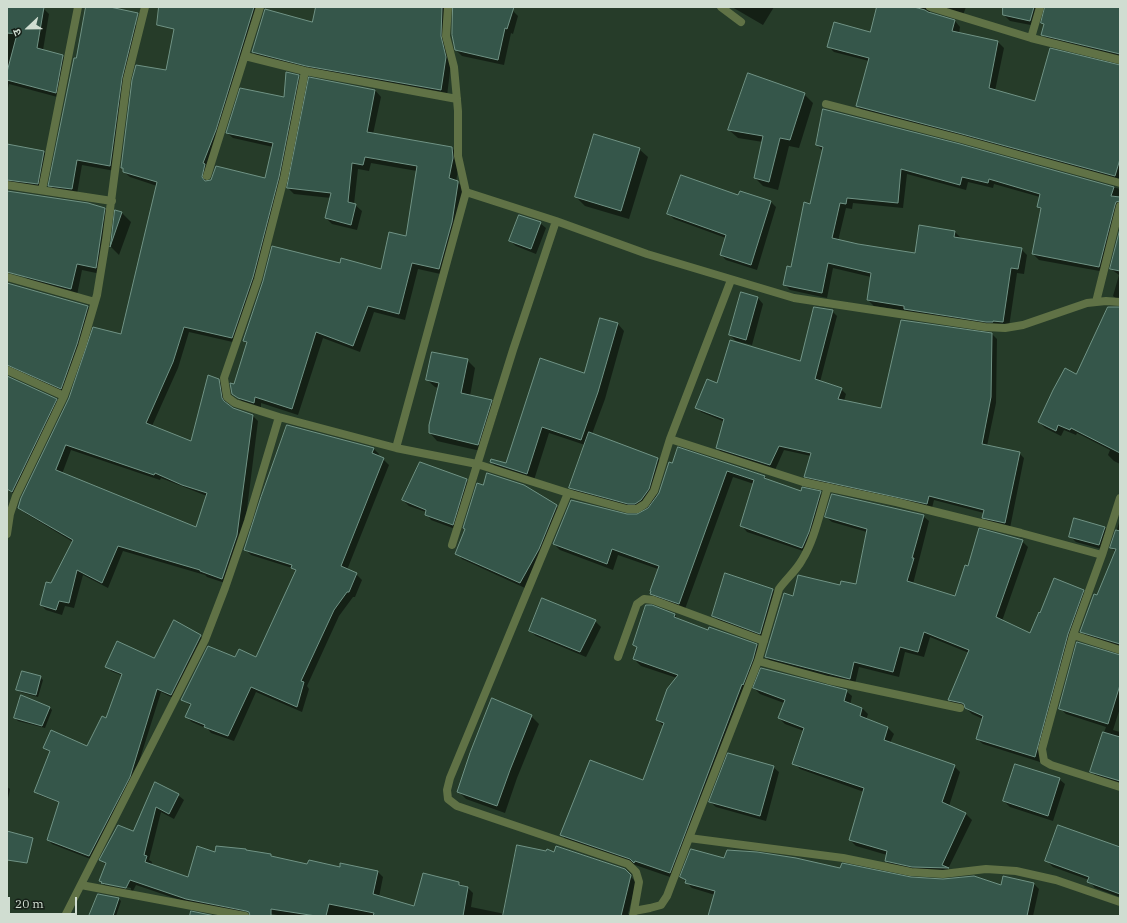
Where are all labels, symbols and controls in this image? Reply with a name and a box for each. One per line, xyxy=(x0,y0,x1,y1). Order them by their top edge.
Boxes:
north arrow xyxy=(8,8,48,48)
text: उ xyxy=(9,27,25,38)
scale bar xyxy=(10,889,79,915)
text: 20 m xyxy=(15,896,44,911)

